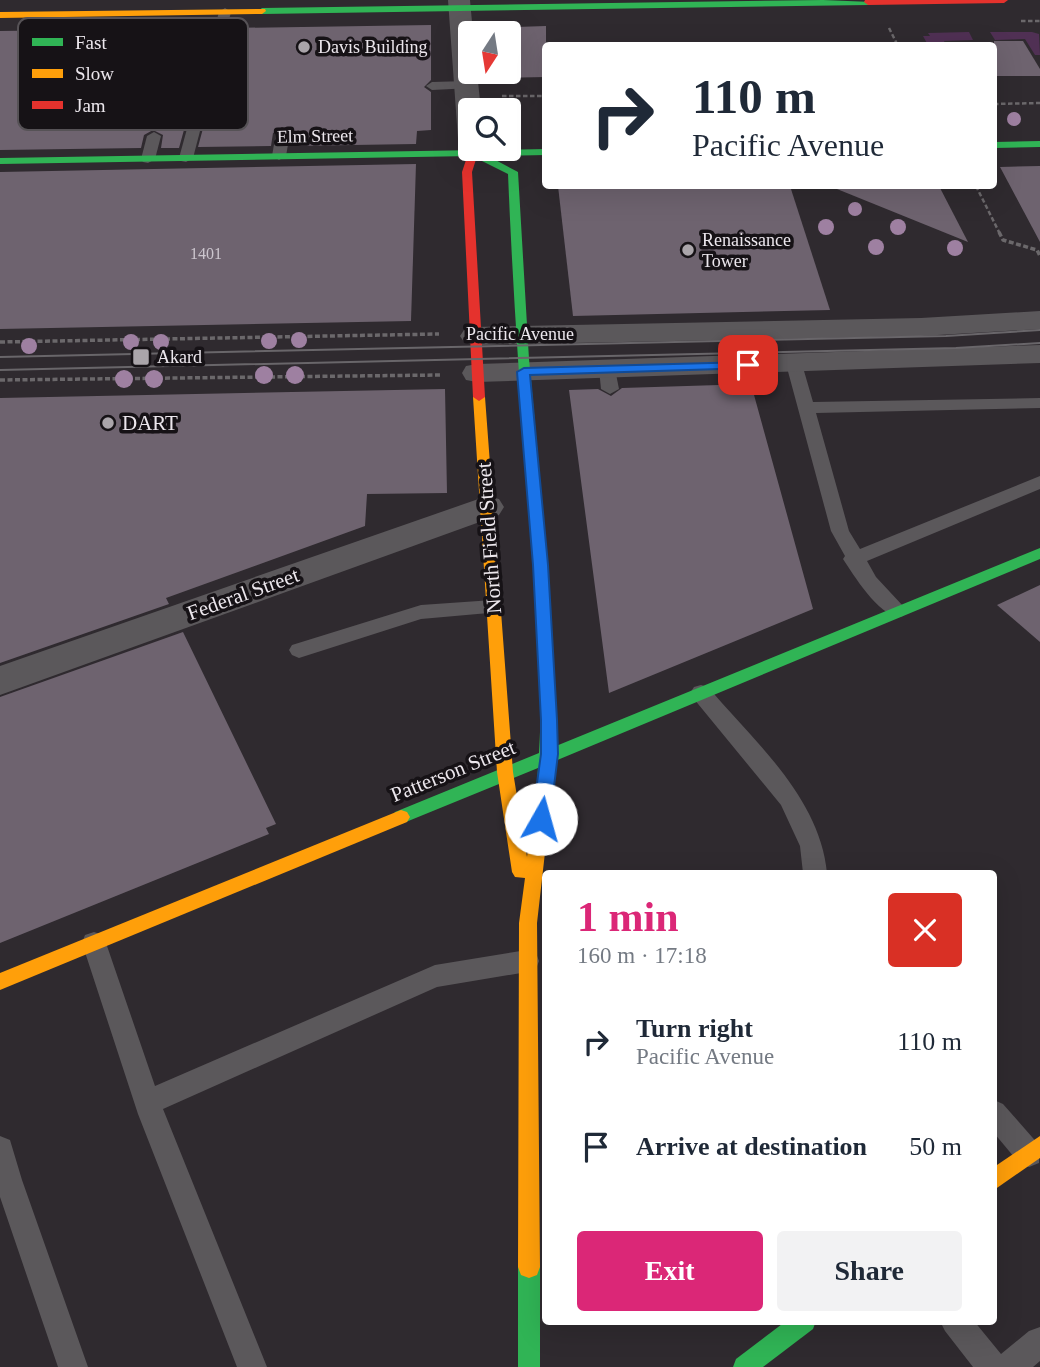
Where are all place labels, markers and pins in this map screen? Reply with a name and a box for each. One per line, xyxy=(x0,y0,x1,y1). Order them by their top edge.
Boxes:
place label: Davis Building xyxy=(318,37,428,57)
marker: Davis Building xyxy=(296,39,312,55)
place label: Renaissance Tower xyxy=(702,230,791,271)
marker: Renaissance Tower xyxy=(680,242,696,258)
pin xyxy=(718,335,778,395)
marker: Akard xyxy=(131,347,151,367)
place label: Akard xyxy=(157,347,202,367)
place label: DART xyxy=(122,411,178,435)
marker: DART xyxy=(100,415,116,431)

